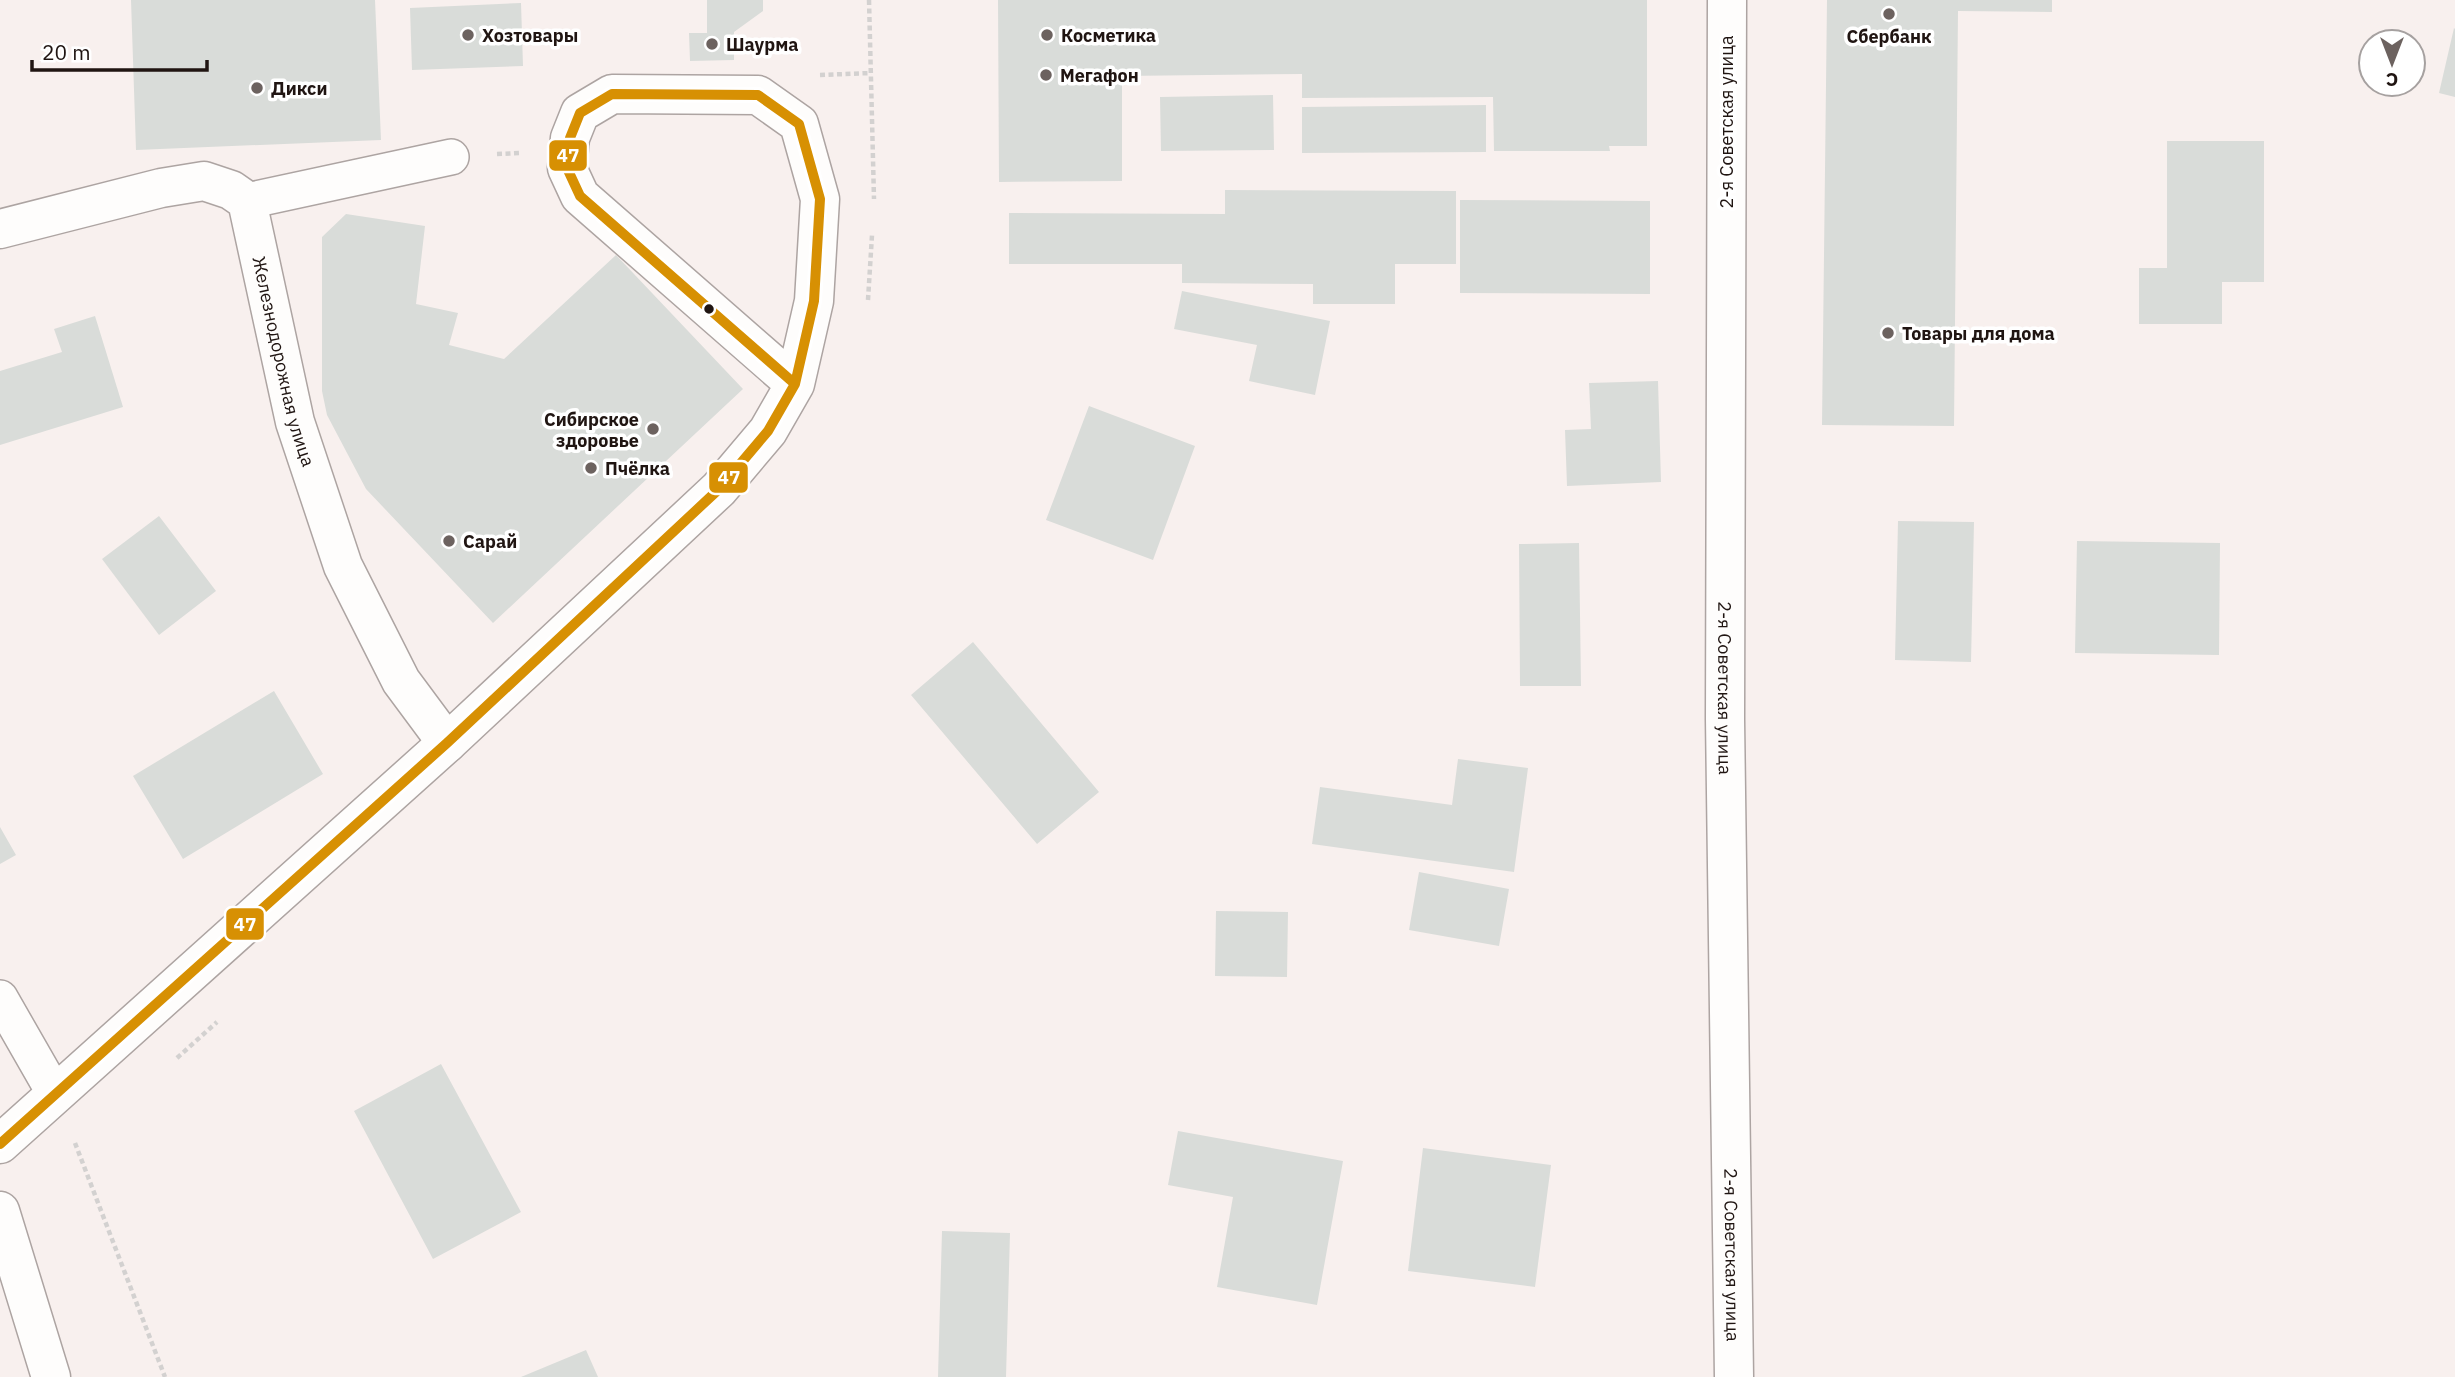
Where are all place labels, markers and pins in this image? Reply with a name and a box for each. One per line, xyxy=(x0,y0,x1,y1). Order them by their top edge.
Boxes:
marker: Сбербанк xyxy=(1881,6,1897,22)
place label: Хозтовары xyxy=(482,24,578,47)
place label: Косметика xyxy=(1061,24,1156,47)
place label: Сбербанк xyxy=(1846,25,1932,48)
marker: Хозтовары xyxy=(460,27,476,43)
marker: Косметика xyxy=(1039,27,1055,43)
place label: Шаурма xyxy=(726,33,799,56)
marker: Шаурма xyxy=(704,36,720,52)
place label: Мегафон xyxy=(1060,64,1139,87)
marker: Мегафон xyxy=(1038,67,1054,83)
place label: Дикси xyxy=(271,77,327,100)
marker: Дикси xyxy=(249,80,265,96)
unlabelled marker xyxy=(702,302,716,316)
place label: Товары для дома xyxy=(1902,322,2055,345)
marker: Товары для дома xyxy=(1880,325,1896,341)
place label: Сибирское здоровье xyxy=(544,408,639,452)
marker: Сибирское здоровье xyxy=(645,421,661,437)
place label: Пчёлка xyxy=(605,457,670,480)
marker: Пчёлка xyxy=(583,460,599,476)
place label: Сарай xyxy=(463,530,517,553)
marker: Сарай xyxy=(441,533,457,549)

